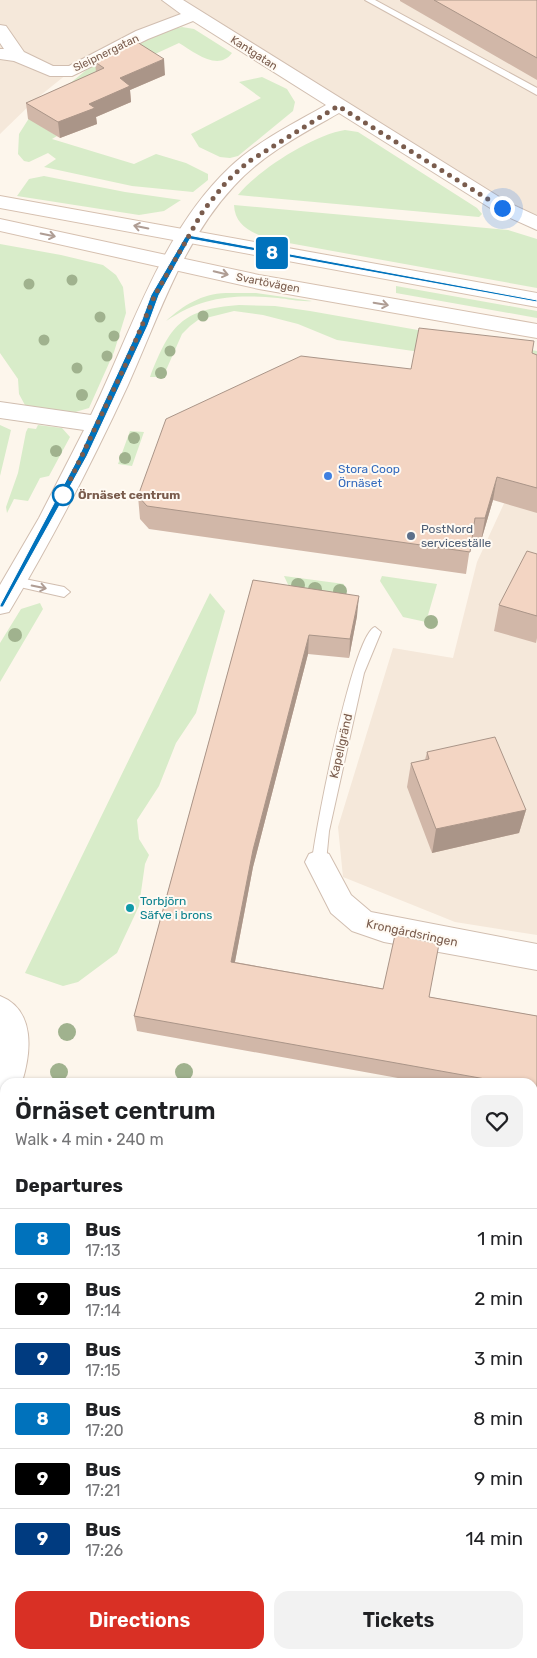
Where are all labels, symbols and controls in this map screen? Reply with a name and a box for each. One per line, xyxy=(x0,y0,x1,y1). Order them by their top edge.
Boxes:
street label: Sleipnergatan xyxy=(71,32,141,74)
street label: Kantgatan xyxy=(228,33,280,73)
your location xyxy=(490,196,515,221)
one-way arrow xyxy=(133,222,149,232)
one-way arrow xyxy=(39,231,55,240)
line badge: 8 xyxy=(256,237,288,269)
text: 8 xyxy=(266,242,278,264)
one-way arrow xyxy=(213,269,229,278)
street label: Svartövägen xyxy=(235,270,301,296)
one-way arrow xyxy=(372,300,388,310)
place label: Stora Coop Örnäset xyxy=(338,462,400,490)
marker: Stora Coop Örnäset xyxy=(322,470,334,482)
marker: Örnäset centrum xyxy=(52,484,74,506)
place label: Örnäset centrum xyxy=(78,488,180,502)
place label: PostNord serviceställe xyxy=(421,522,492,550)
marker: PostNord serviceställe xyxy=(405,530,417,542)
one-way arrow xyxy=(31,583,47,593)
street label: Kapellgränd xyxy=(327,712,355,780)
place label: Torbjörn Säfve i brons xyxy=(140,894,212,922)
marker: Torbjörn Säfve i brons xyxy=(124,902,136,914)
street label: Krongårdsringen xyxy=(365,916,459,950)
button: heart xyxy=(471,1095,523,1147)
text: Örnäset centrum xyxy=(15,1097,216,1125)
text: Walk · 4 min · 240 m xyxy=(15,1130,164,1149)
text: Departures xyxy=(15,1174,123,1197)
text: Bus xyxy=(85,1218,121,1241)
text: 1 min xyxy=(477,1227,523,1250)
text: 8 xyxy=(36,1228,49,1250)
text: 17:13 xyxy=(85,1241,121,1260)
text: Bus xyxy=(85,1278,121,1301)
text: 2 min xyxy=(474,1287,523,1310)
text: 9 xyxy=(37,1288,48,1310)
text: 17:14 xyxy=(85,1301,121,1320)
text: Bus xyxy=(85,1338,121,1361)
text: 3 min xyxy=(474,1347,523,1370)
text: 9 xyxy=(37,1348,48,1370)
text: 17:15 xyxy=(85,1361,121,1380)
text: Bus xyxy=(85,1398,121,1421)
text: 8 min xyxy=(473,1407,523,1430)
text: 8 xyxy=(36,1408,49,1430)
text: 17:20 xyxy=(85,1421,124,1440)
text: Bus xyxy=(85,1458,121,1481)
text: 9 min xyxy=(474,1467,523,1490)
text: 9 xyxy=(37,1468,48,1490)
text: 17:21 xyxy=(85,1481,120,1500)
text: Bus xyxy=(85,1518,121,1541)
text: 14 min xyxy=(465,1527,523,1550)
text: 9 xyxy=(37,1528,48,1550)
text: 17:26 xyxy=(85,1541,123,1560)
button: Directions xyxy=(15,1591,264,1649)
button: Tickets xyxy=(274,1591,523,1649)

